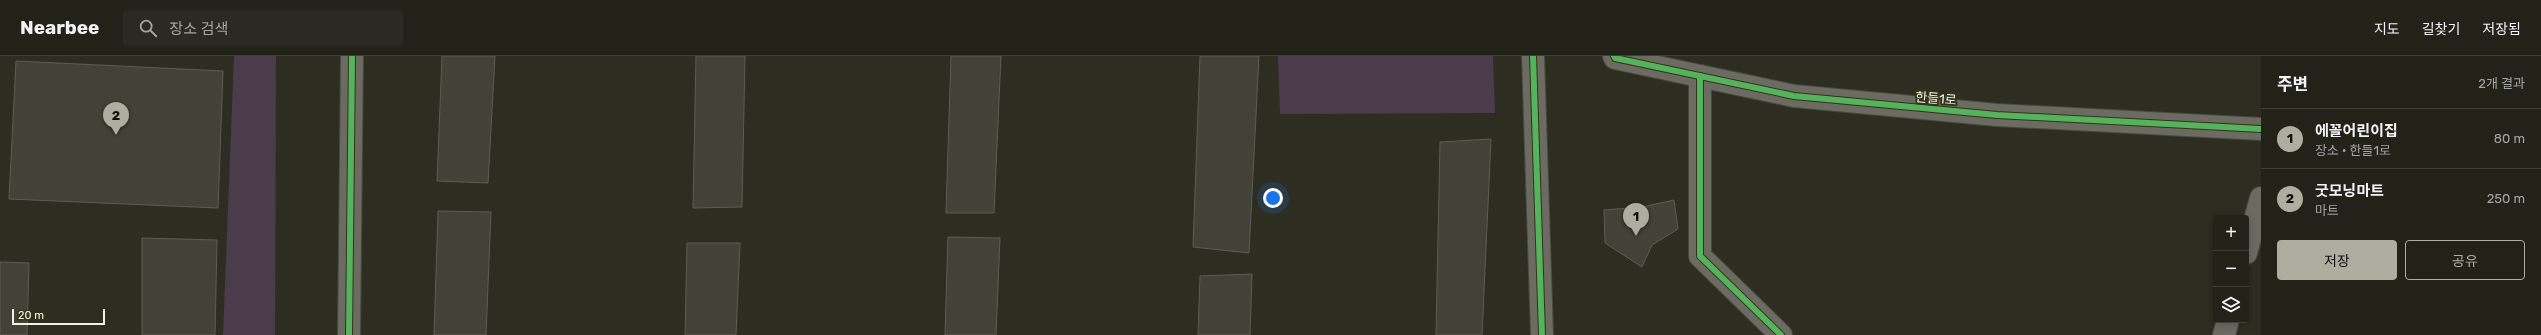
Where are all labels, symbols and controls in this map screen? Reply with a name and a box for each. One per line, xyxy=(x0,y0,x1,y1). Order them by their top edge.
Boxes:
search box xyxy=(123,10,403,46)
text: Nearbee xyxy=(20,16,99,39)
icon: search xyxy=(137,17,159,39)
text: 장소 검색 xyxy=(169,20,228,38)
text: 지도 xyxy=(2374,21,2400,38)
text: 길찾기 xyxy=(2422,21,2460,38)
text: 저장됨 xyxy=(2482,21,2521,38)
text: 주변 xyxy=(2277,74,2308,94)
text: 2개 결과 xyxy=(2478,76,2525,91)
street label: 한들1로 xyxy=(1915,89,1957,108)
pin: 2 xyxy=(103,102,129,135)
text: 에꼴어린이집 xyxy=(2315,122,2398,140)
text: 1 xyxy=(2287,131,2293,146)
text: 80 m xyxy=(2494,131,2525,146)
text: 장소 · 한들1로 xyxy=(2315,143,2391,158)
text: 굿모닝마트 xyxy=(2315,182,2384,200)
your location xyxy=(1263,188,1283,208)
text: 2 xyxy=(2286,191,2294,206)
text: 250 m xyxy=(2487,191,2525,206)
pin: 1 xyxy=(1623,203,1649,236)
text: 마트 xyxy=(2315,203,2339,218)
map controls xyxy=(2213,215,2249,323)
button: + xyxy=(2213,215,2249,251)
button: 저장 xyxy=(2277,240,2397,280)
button: 공유 xyxy=(2405,240,2525,280)
button: − xyxy=(2213,251,2249,287)
button: layers xyxy=(2213,287,2249,323)
scale bar xyxy=(12,307,105,326)
text: 20 m xyxy=(18,309,44,322)

